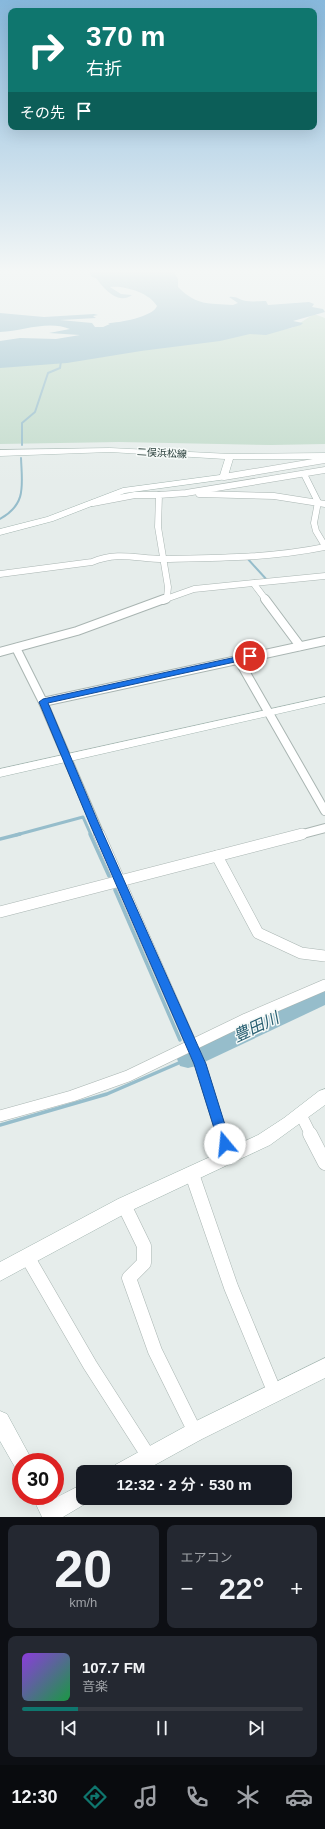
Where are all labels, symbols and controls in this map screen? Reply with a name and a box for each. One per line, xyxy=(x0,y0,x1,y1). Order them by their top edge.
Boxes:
text: 370 m xyxy=(86,21,165,52)
icon: right xyxy=(20,24,72,76)
text: 右折 xyxy=(86,59,122,79)
icon: arrive xyxy=(73,100,95,122)
text: その先 xyxy=(20,104,65,121)
street label: 二俣浜松線 xyxy=(137,446,187,460)
pin xyxy=(233,639,267,673)
icon: arrive xyxy=(239,645,261,667)
water label: 豊田川 xyxy=(231,1008,283,1045)
position arrow xyxy=(204,1123,246,1165)
speed limit sign: 30 xyxy=(12,1453,64,1505)
text: 12:32 · 2 分 · 530 m xyxy=(116,1476,252,1493)
text: 20 xyxy=(54,1540,112,1598)
text: エアコン xyxy=(181,1550,233,1565)
text: 22° xyxy=(219,1572,264,1605)
text: − xyxy=(181,1576,193,1601)
text: + xyxy=(290,1576,303,1601)
text: km/h xyxy=(69,1595,97,1610)
text: 107.7 FM xyxy=(82,1659,145,1676)
text: 音楽 xyxy=(82,1679,108,1694)
icon: previous xyxy=(58,1717,80,1739)
icon: pause xyxy=(151,1717,173,1739)
icon: next xyxy=(245,1717,267,1739)
icon: directions xyxy=(81,1783,109,1811)
icon: music xyxy=(132,1783,160,1811)
icon: phone xyxy=(183,1783,211,1811)
icon: climate xyxy=(234,1783,262,1811)
icon: car xyxy=(285,1783,313,1811)
text: 12:30 xyxy=(12,1787,58,1807)

